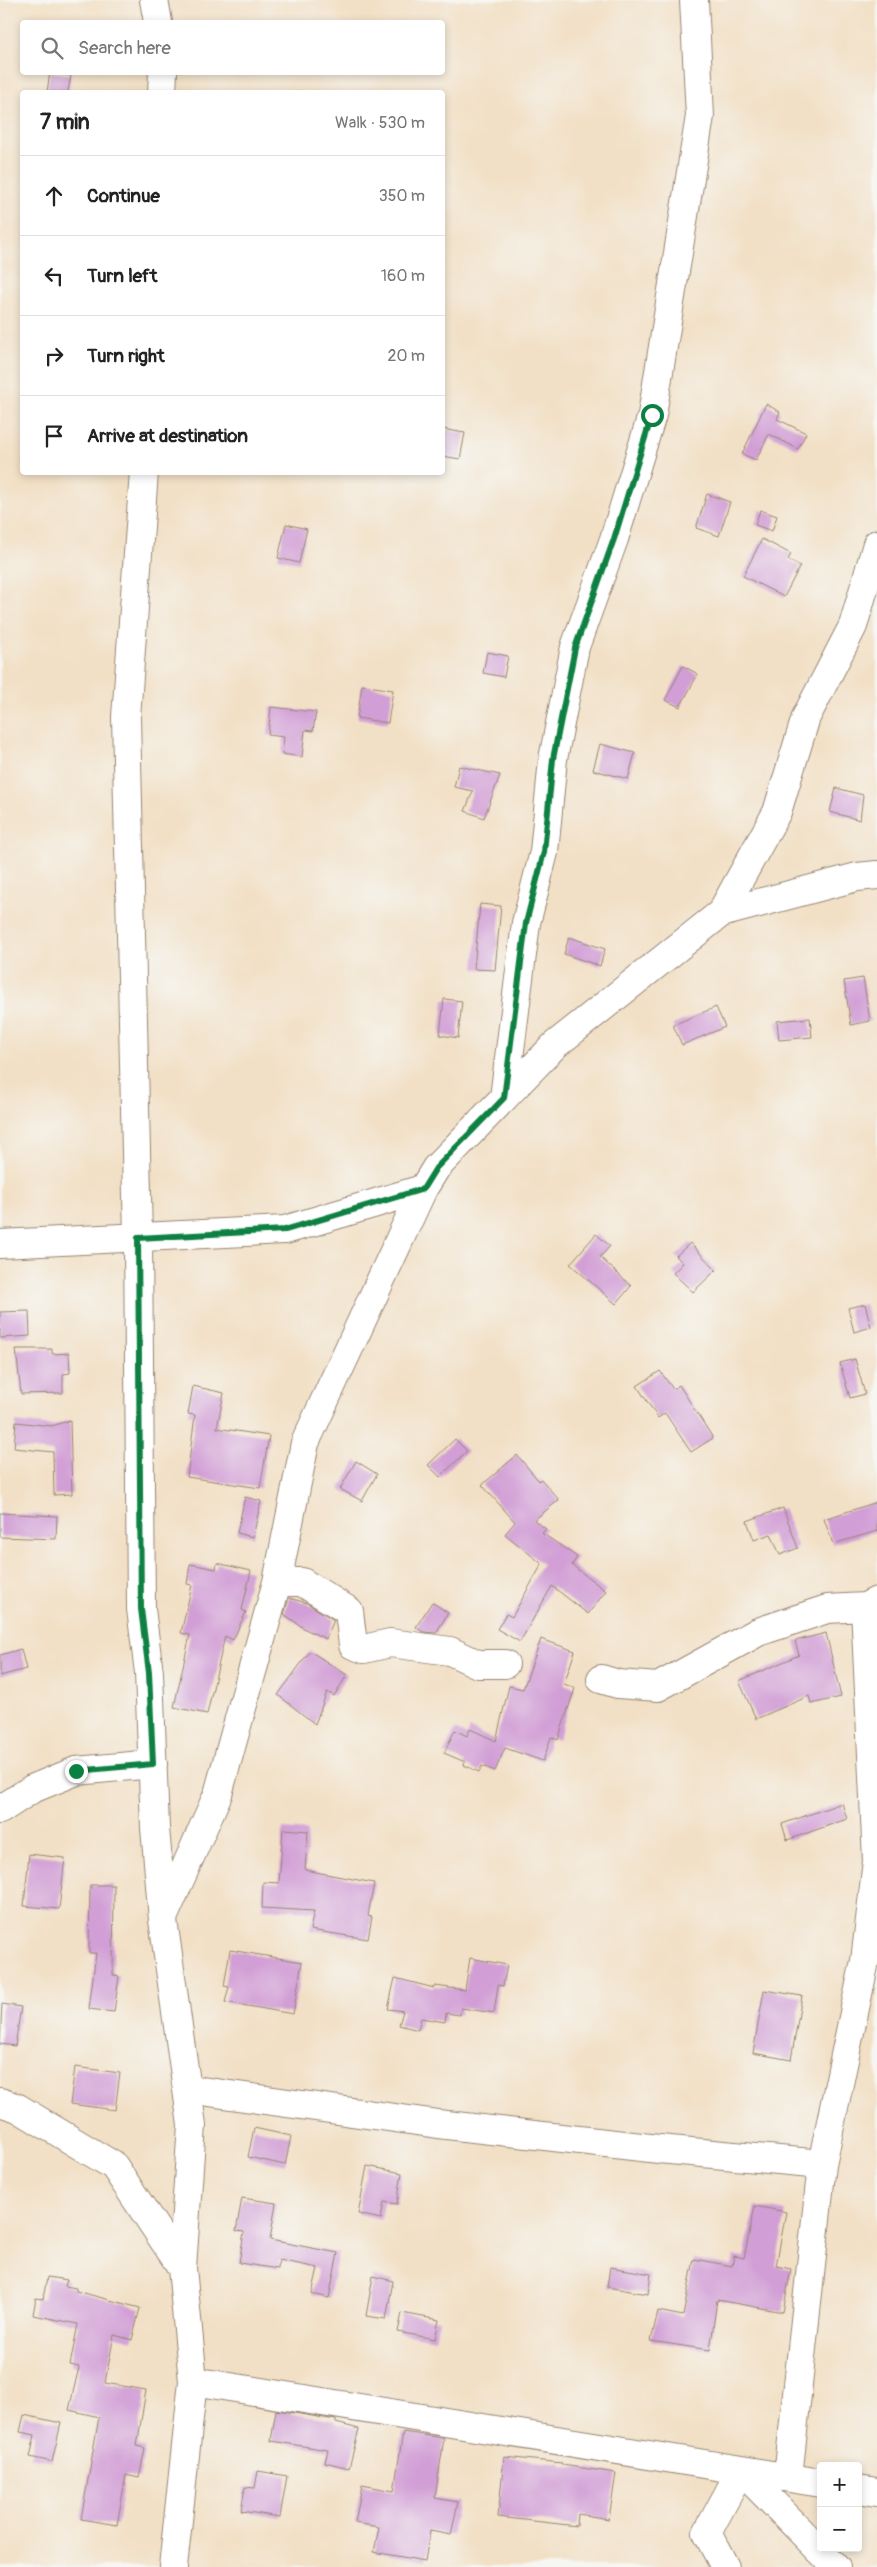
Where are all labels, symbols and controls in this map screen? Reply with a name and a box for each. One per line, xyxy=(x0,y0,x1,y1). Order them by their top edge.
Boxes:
search box xyxy=(20,20,445,75)
icon: search xyxy=(38,34,66,62)
text: Search here xyxy=(78,36,171,60)
text: 7 min xyxy=(40,109,90,136)
text: Walk · 530 m xyxy=(335,113,425,133)
icon: ahead xyxy=(40,182,68,210)
text: Continue xyxy=(87,184,160,208)
text: 350 m xyxy=(379,186,425,206)
icon: left xyxy=(40,262,68,290)
text: Turn left xyxy=(87,264,157,288)
text: 160 m xyxy=(381,266,425,286)
icon: right xyxy=(40,342,68,370)
text: Turn right xyxy=(87,344,165,368)
text: 20 m xyxy=(387,346,425,366)
route start xyxy=(641,404,664,427)
icon: arrive xyxy=(40,422,68,450)
text: Arrive at destination xyxy=(87,424,248,448)
route end xyxy=(65,1760,88,1783)
map controls xyxy=(817,2462,862,2552)
button: + xyxy=(817,2462,862,2507)
button: − xyxy=(817,2507,862,2552)

